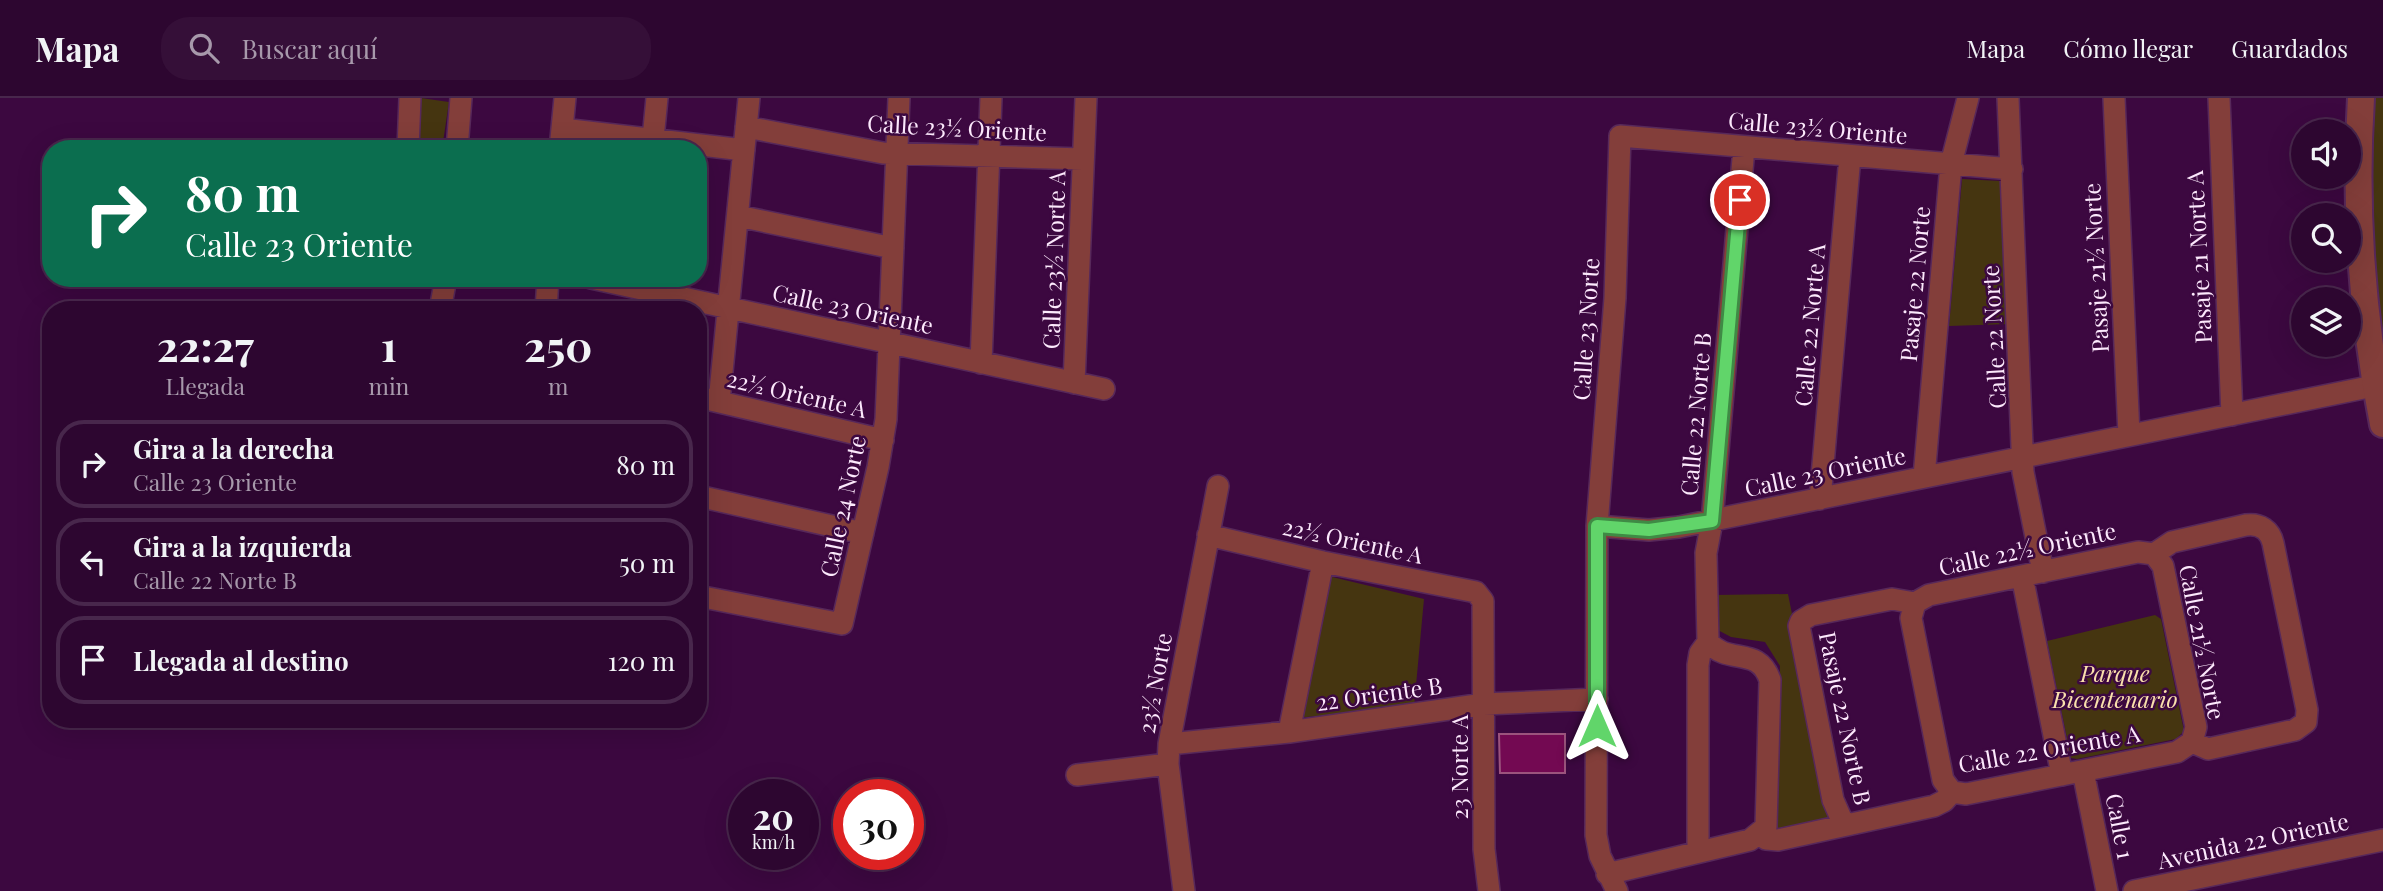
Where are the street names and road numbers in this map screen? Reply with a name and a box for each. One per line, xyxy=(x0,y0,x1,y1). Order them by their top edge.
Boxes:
street label: Calle 23½ Oriente xyxy=(1727,104,1909,150)
street label: Calle 23½ Oriente xyxy=(866,107,1048,147)
street label: Pasaje 21 Norte A xyxy=(2178,169,2218,344)
street label: Calle 23½ Norte A xyxy=(1034,170,1072,350)
street label: Pasaje 21½ Norte xyxy=(2075,182,2115,354)
street label: Pasaje 22 Norte xyxy=(1892,205,1936,363)
street label: Calle 22 Norte A xyxy=(1786,242,1832,408)
street label: Calle 23 Norte xyxy=(1565,257,1605,401)
street label: Calle 22 Norte xyxy=(1974,264,2012,410)
street label: Calle 23 Oriente xyxy=(770,276,936,340)
street label: Calle 22 Norte B xyxy=(1672,331,1718,497)
street label: 22½ Oriente A xyxy=(724,362,870,424)
street label: Calle 24 Norte xyxy=(812,432,872,580)
street label: Calle 23 Oriente xyxy=(1742,439,1908,503)
street label: 22½ Oriente A xyxy=(1280,510,1426,570)
street label: Calle 22½ Oriente xyxy=(1935,514,2119,582)
street label: Calle 21½ Norte xyxy=(2173,562,2233,722)
street label: Pasaje 22 Norte B xyxy=(1813,629,1879,807)
street label: 23½ Norte xyxy=(1130,630,1178,736)
street label: 22 Oriente B xyxy=(1314,669,1444,717)
street label: 23 Norte A xyxy=(1443,714,1474,820)
street label: Calle 22 Oriente A xyxy=(1956,717,2143,779)
street label: Calle 1 xyxy=(2099,791,2143,862)
street label: Avenida 22 Oriente xyxy=(2154,805,2352,876)

